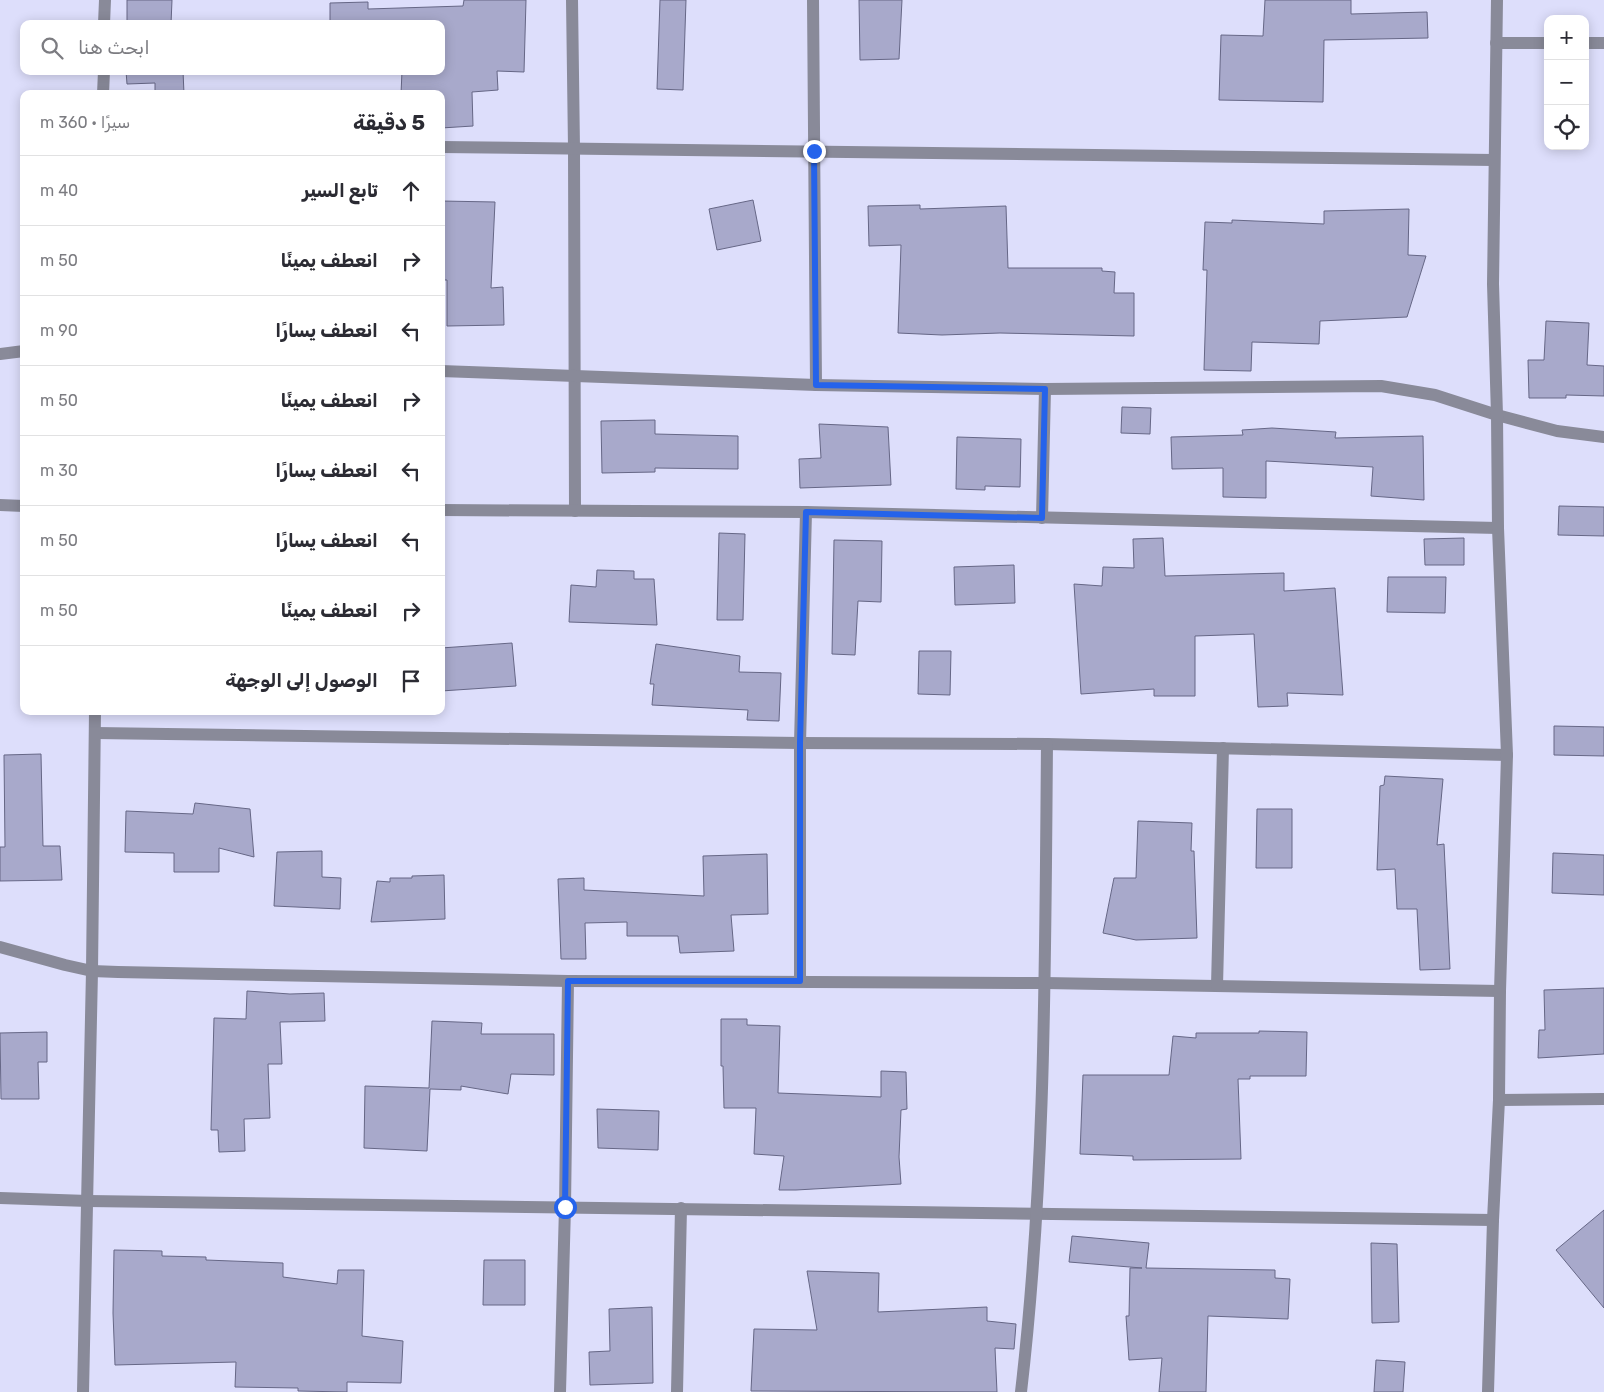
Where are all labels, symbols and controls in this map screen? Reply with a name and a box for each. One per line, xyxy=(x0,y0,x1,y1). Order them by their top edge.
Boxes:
map controls xyxy=(1544,15,1589,150)
button: + xyxy=(1544,15,1589,60)
search box xyxy=(20,20,445,75)
icon: search xyxy=(38,34,66,62)
text: ابحث هنا xyxy=(78,36,150,59)
button: − xyxy=(1544,60,1589,105)
button: locate xyxy=(1544,105,1589,150)
text: 5 دقيقة xyxy=(353,110,425,135)
text: سيرًا · 360 m xyxy=(40,113,130,132)
route end xyxy=(803,140,826,163)
icon: ahead xyxy=(397,177,425,205)
text: تابع السير xyxy=(302,179,378,202)
text: 40 m xyxy=(40,181,78,200)
icon: right xyxy=(397,247,425,275)
text: انعطف يمينًا xyxy=(281,249,378,272)
text: 50 m xyxy=(40,251,78,270)
icon: left xyxy=(397,317,425,345)
text: انعطف يسارًا xyxy=(275,319,378,342)
text: 90 m xyxy=(40,321,78,340)
icon: right xyxy=(397,387,425,415)
text: انعطف يمينًا xyxy=(281,389,378,412)
text: 50 m xyxy=(40,391,78,410)
icon: left xyxy=(397,457,425,485)
text: انعطف يسارًا xyxy=(275,459,378,482)
text: 30 m xyxy=(40,461,78,480)
icon: left xyxy=(397,527,425,555)
text: انعطف يسارًا xyxy=(275,529,378,552)
text: 50 m xyxy=(40,531,78,550)
icon: right xyxy=(397,597,425,625)
text: انعطف يمينًا xyxy=(281,599,378,622)
text: 50 m xyxy=(40,601,78,620)
icon: arrive xyxy=(397,667,425,695)
text: الوصول إلى الوجهة xyxy=(225,669,378,692)
route start xyxy=(554,1196,577,1219)

